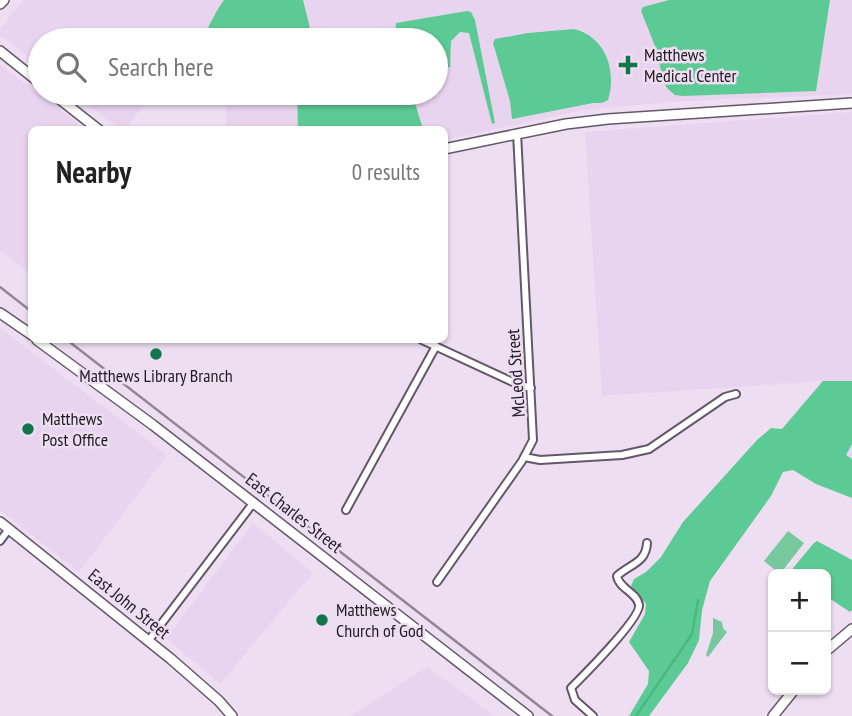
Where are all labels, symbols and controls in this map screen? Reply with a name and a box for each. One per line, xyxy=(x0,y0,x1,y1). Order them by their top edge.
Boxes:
search box xyxy=(28,28,448,105)
place label: Matthews Medical Center xyxy=(644,43,737,87)
icon: search xyxy=(52,48,90,86)
text: Search here xyxy=(108,50,214,83)
marker: Matthews Medical Center xyxy=(618,55,638,75)
text: Nearby xyxy=(56,152,131,191)
text: 0 results xyxy=(352,157,420,186)
street label: McLeod Street xyxy=(501,328,530,418)
marker: Matthews Library Branch xyxy=(148,346,164,362)
place label: Matthews Library Branch xyxy=(79,364,233,387)
place label: Matthews Post Office xyxy=(42,407,108,451)
marker: Matthews Post Office xyxy=(20,421,36,437)
street label: East Charles Street xyxy=(241,468,347,558)
street label: East John Street xyxy=(84,564,175,644)
map controls xyxy=(768,569,831,695)
button: + xyxy=(768,569,831,632)
place label: Matthews Church of God xyxy=(336,598,424,642)
marker: Matthews Church of God xyxy=(314,612,330,628)
button: − xyxy=(768,632,831,695)

